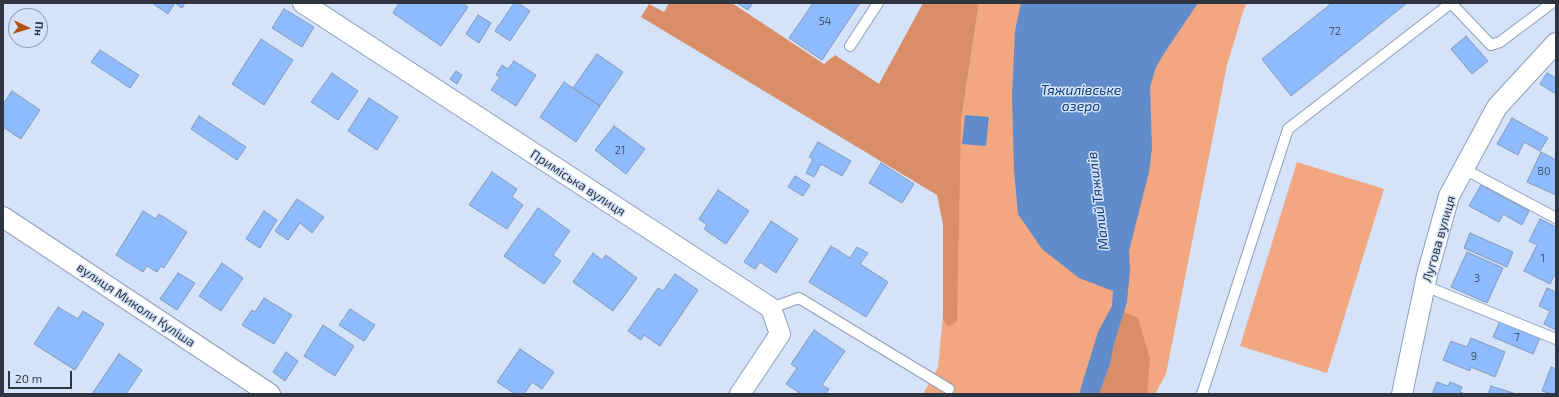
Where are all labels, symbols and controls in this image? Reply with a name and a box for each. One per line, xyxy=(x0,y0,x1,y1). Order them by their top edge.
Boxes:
north arrow xyxy=(8,8,48,48)
house number: 54 xyxy=(819,14,831,28)
text: Пн xyxy=(32,21,46,36)
house number: 72 xyxy=(1329,24,1341,38)
water label: Тяжилівське озеро xyxy=(1041,82,1121,114)
house number: 21 xyxy=(615,143,625,157)
street label: Приміська вулиця xyxy=(527,146,629,220)
water label: Малий Тяжилів xyxy=(1084,151,1112,251)
house number: 80 xyxy=(1537,164,1551,178)
street label: Лугова вулиця xyxy=(1419,194,1459,284)
house number: 1 xyxy=(1541,251,1545,265)
street label: вулиця Миколи Куліша xyxy=(74,259,198,351)
house number: 3 xyxy=(1474,271,1480,285)
house number: 7 xyxy=(1514,330,1520,344)
house number: 9 xyxy=(1471,349,1477,363)
scale bar xyxy=(10,363,74,389)
text: 20 m xyxy=(15,371,42,385)

